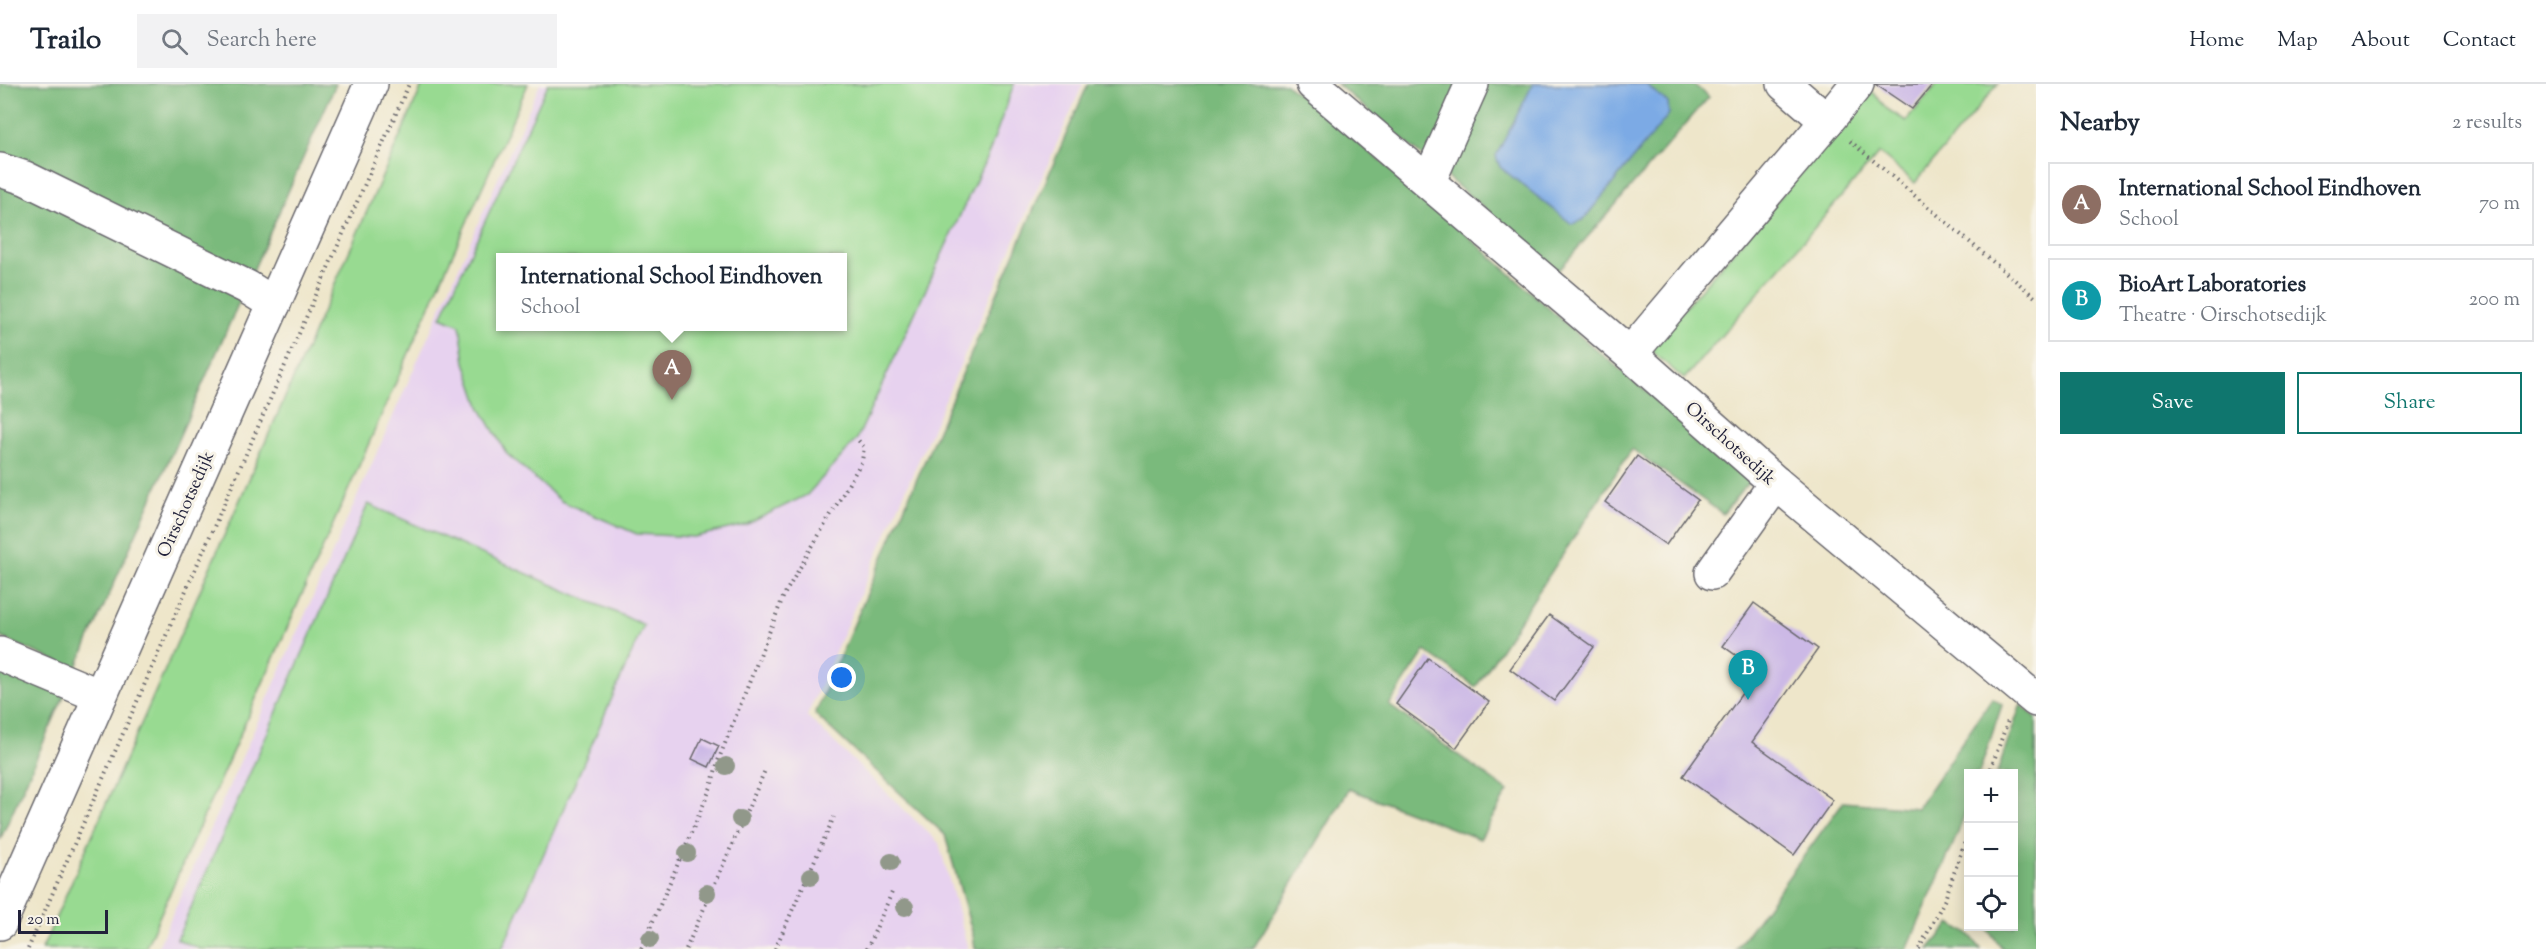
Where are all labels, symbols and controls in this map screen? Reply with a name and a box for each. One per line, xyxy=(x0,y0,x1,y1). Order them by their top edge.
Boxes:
search box xyxy=(137,14,557,68)
text: Trailo xyxy=(30,21,101,61)
icon: search xyxy=(158,25,191,58)
text: Search here xyxy=(206,25,317,57)
text: Home xyxy=(2189,26,2244,56)
text: Map xyxy=(2277,26,2318,56)
text: About xyxy=(2351,26,2410,56)
text: Contact xyxy=(2443,26,2516,56)
text: Nearby xyxy=(2060,105,2140,142)
text: 2 results xyxy=(2452,109,2522,138)
text: International School Eindhoven xyxy=(2119,174,2421,206)
text: A xyxy=(2073,190,2090,219)
text: 70 m xyxy=(2479,190,2520,219)
text: School xyxy=(2119,206,2179,235)
popup xyxy=(496,253,847,331)
text: International School Eindhoven xyxy=(521,262,823,294)
text: BioArt Laboratories xyxy=(2119,270,2306,302)
text: B xyxy=(2075,286,2088,315)
text: 200 m xyxy=(2469,286,2520,315)
text: School xyxy=(521,294,580,323)
text: Theatre · Oirschotsedijk xyxy=(2119,302,2327,331)
pin: A xyxy=(652,350,692,400)
button: Save xyxy=(2060,372,2285,434)
button: Share xyxy=(2297,372,2522,434)
street label: Oirschotsedijk xyxy=(1679,397,1781,492)
street label: Oirschotsedijk xyxy=(152,447,222,562)
pin: B xyxy=(1728,650,1768,700)
your location xyxy=(827,663,856,692)
map controls xyxy=(1964,769,2018,931)
button: + xyxy=(1964,769,2018,823)
button: − xyxy=(1964,823,2018,877)
button: locate xyxy=(1964,877,2018,931)
scale bar xyxy=(18,907,108,934)
text: 20 m xyxy=(27,909,60,932)

